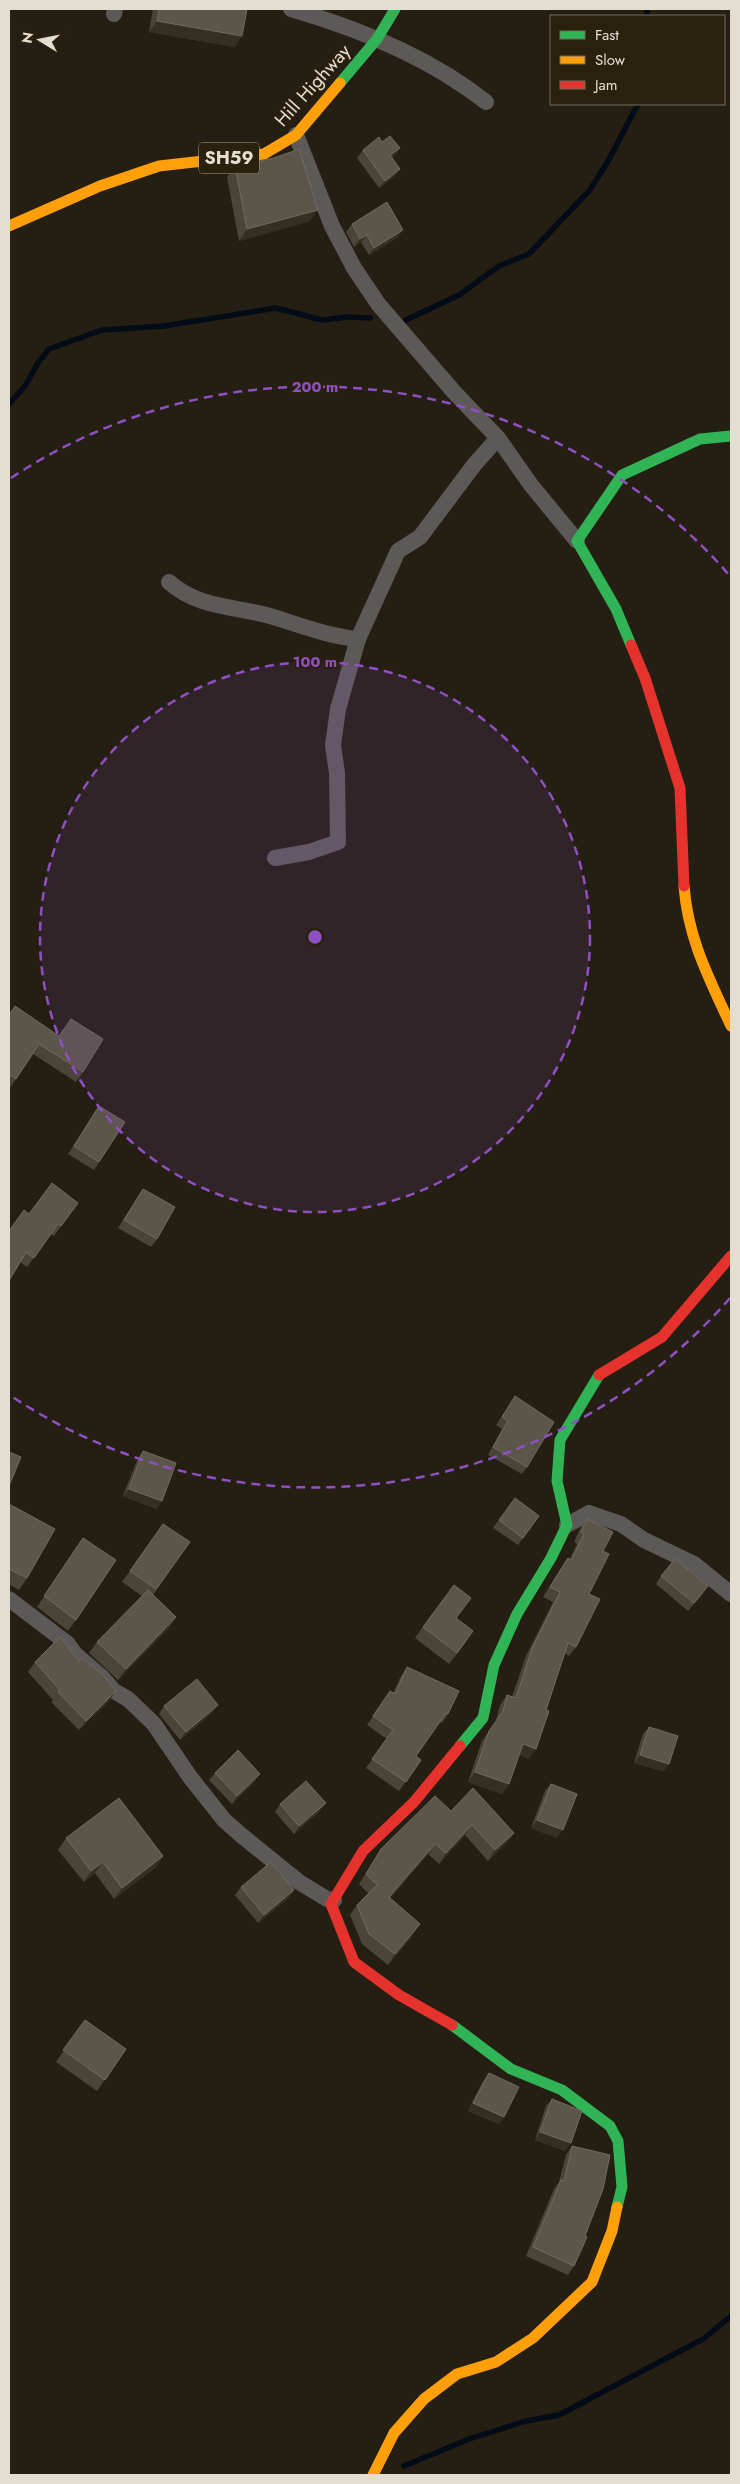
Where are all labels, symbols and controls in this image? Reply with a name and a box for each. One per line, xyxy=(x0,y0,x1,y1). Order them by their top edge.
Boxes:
north arrow xyxy=(15,15,65,65)
legend xyxy=(550,15,725,105)
text: Fast xyxy=(595,24,619,46)
text: N xyxy=(16,31,38,45)
street label: Hill Highway xyxy=(268,38,357,132)
text: Slow xyxy=(595,49,626,71)
text: Jam xyxy=(593,74,618,96)
road number: SH59 xyxy=(199,142,259,174)
text: 200 m xyxy=(292,376,338,398)
text: 100 m xyxy=(293,651,337,673)
centre of rings xyxy=(306,928,324,946)

